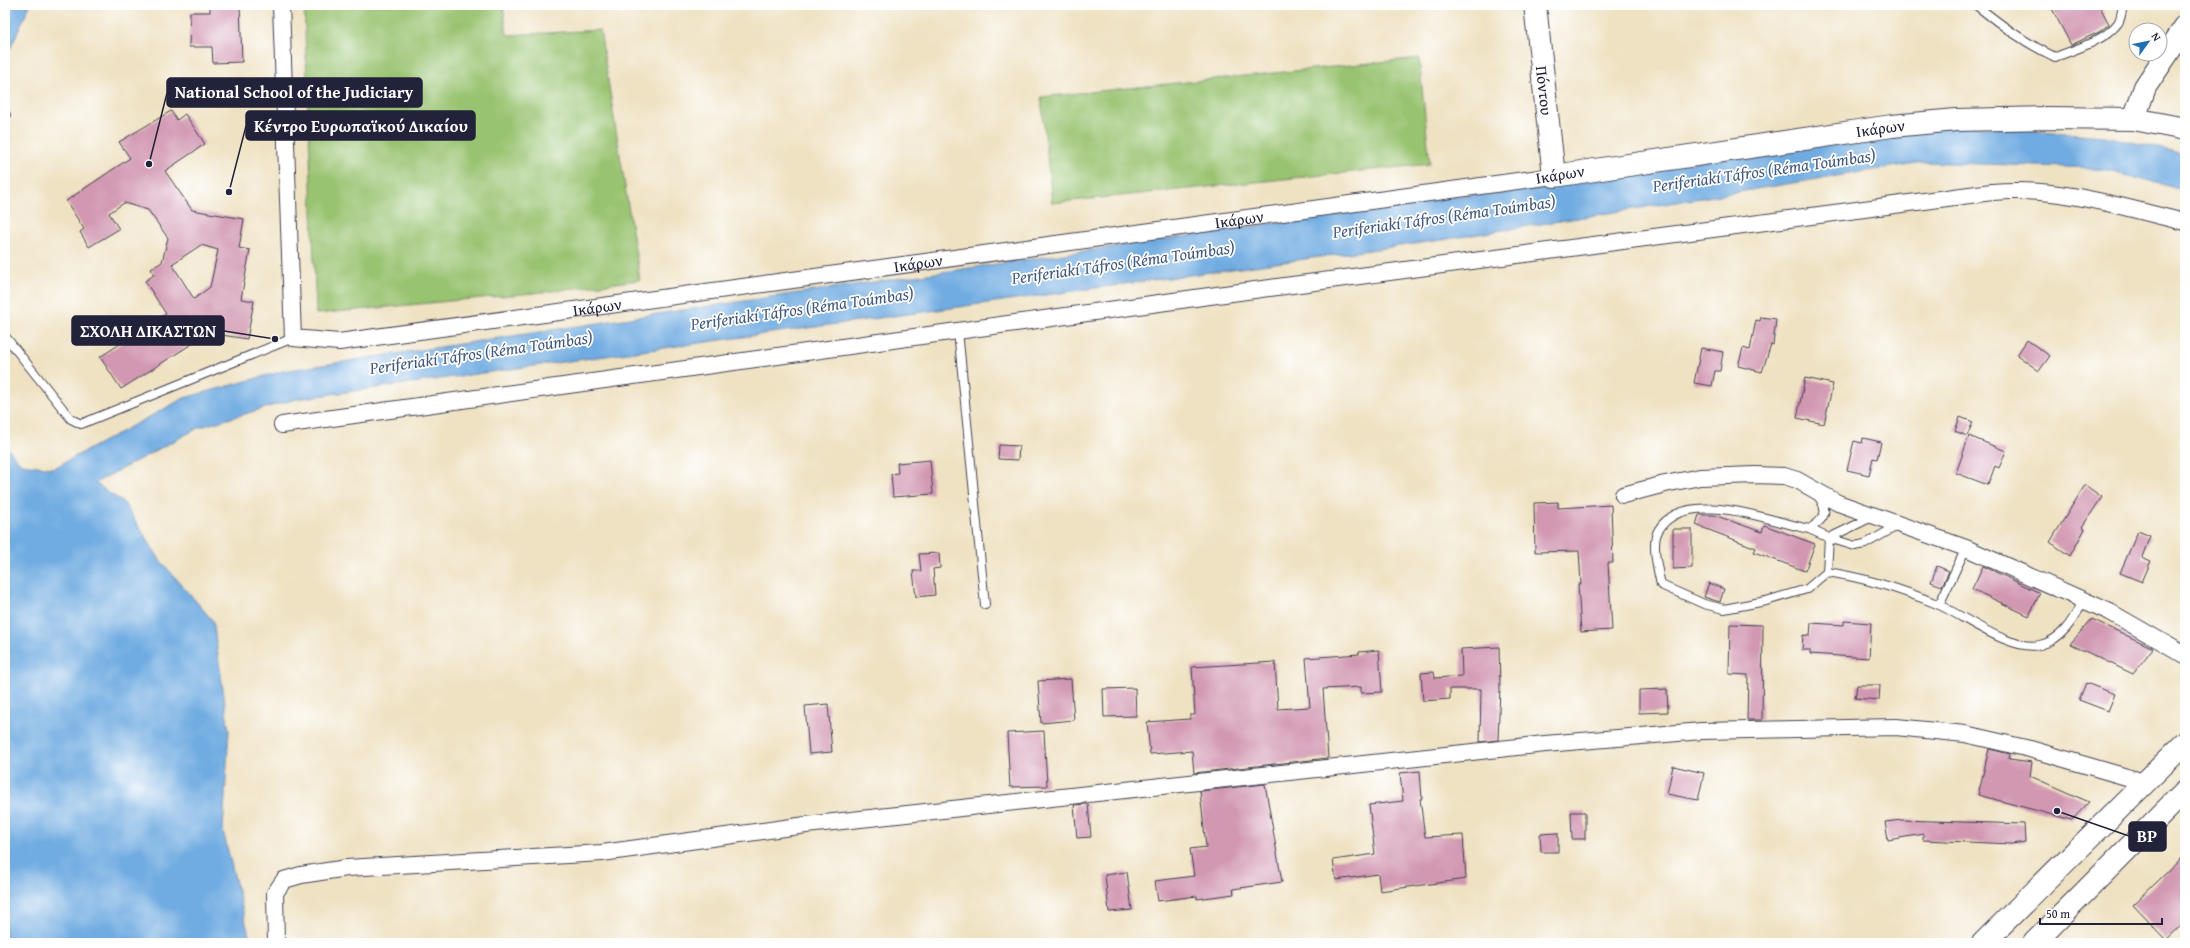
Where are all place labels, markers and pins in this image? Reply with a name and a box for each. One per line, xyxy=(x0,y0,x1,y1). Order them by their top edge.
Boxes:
callout: National School of the Judiciary xyxy=(167,78,422,107)
callout: Κέντρο Ευρωπαϊκού Δικαίου xyxy=(246,111,475,140)
callout: ΣΧΟΛΗ ΔΙΚΑΣΤΩΝ xyxy=(72,316,224,345)
callout: BP xyxy=(2129,822,2166,851)

